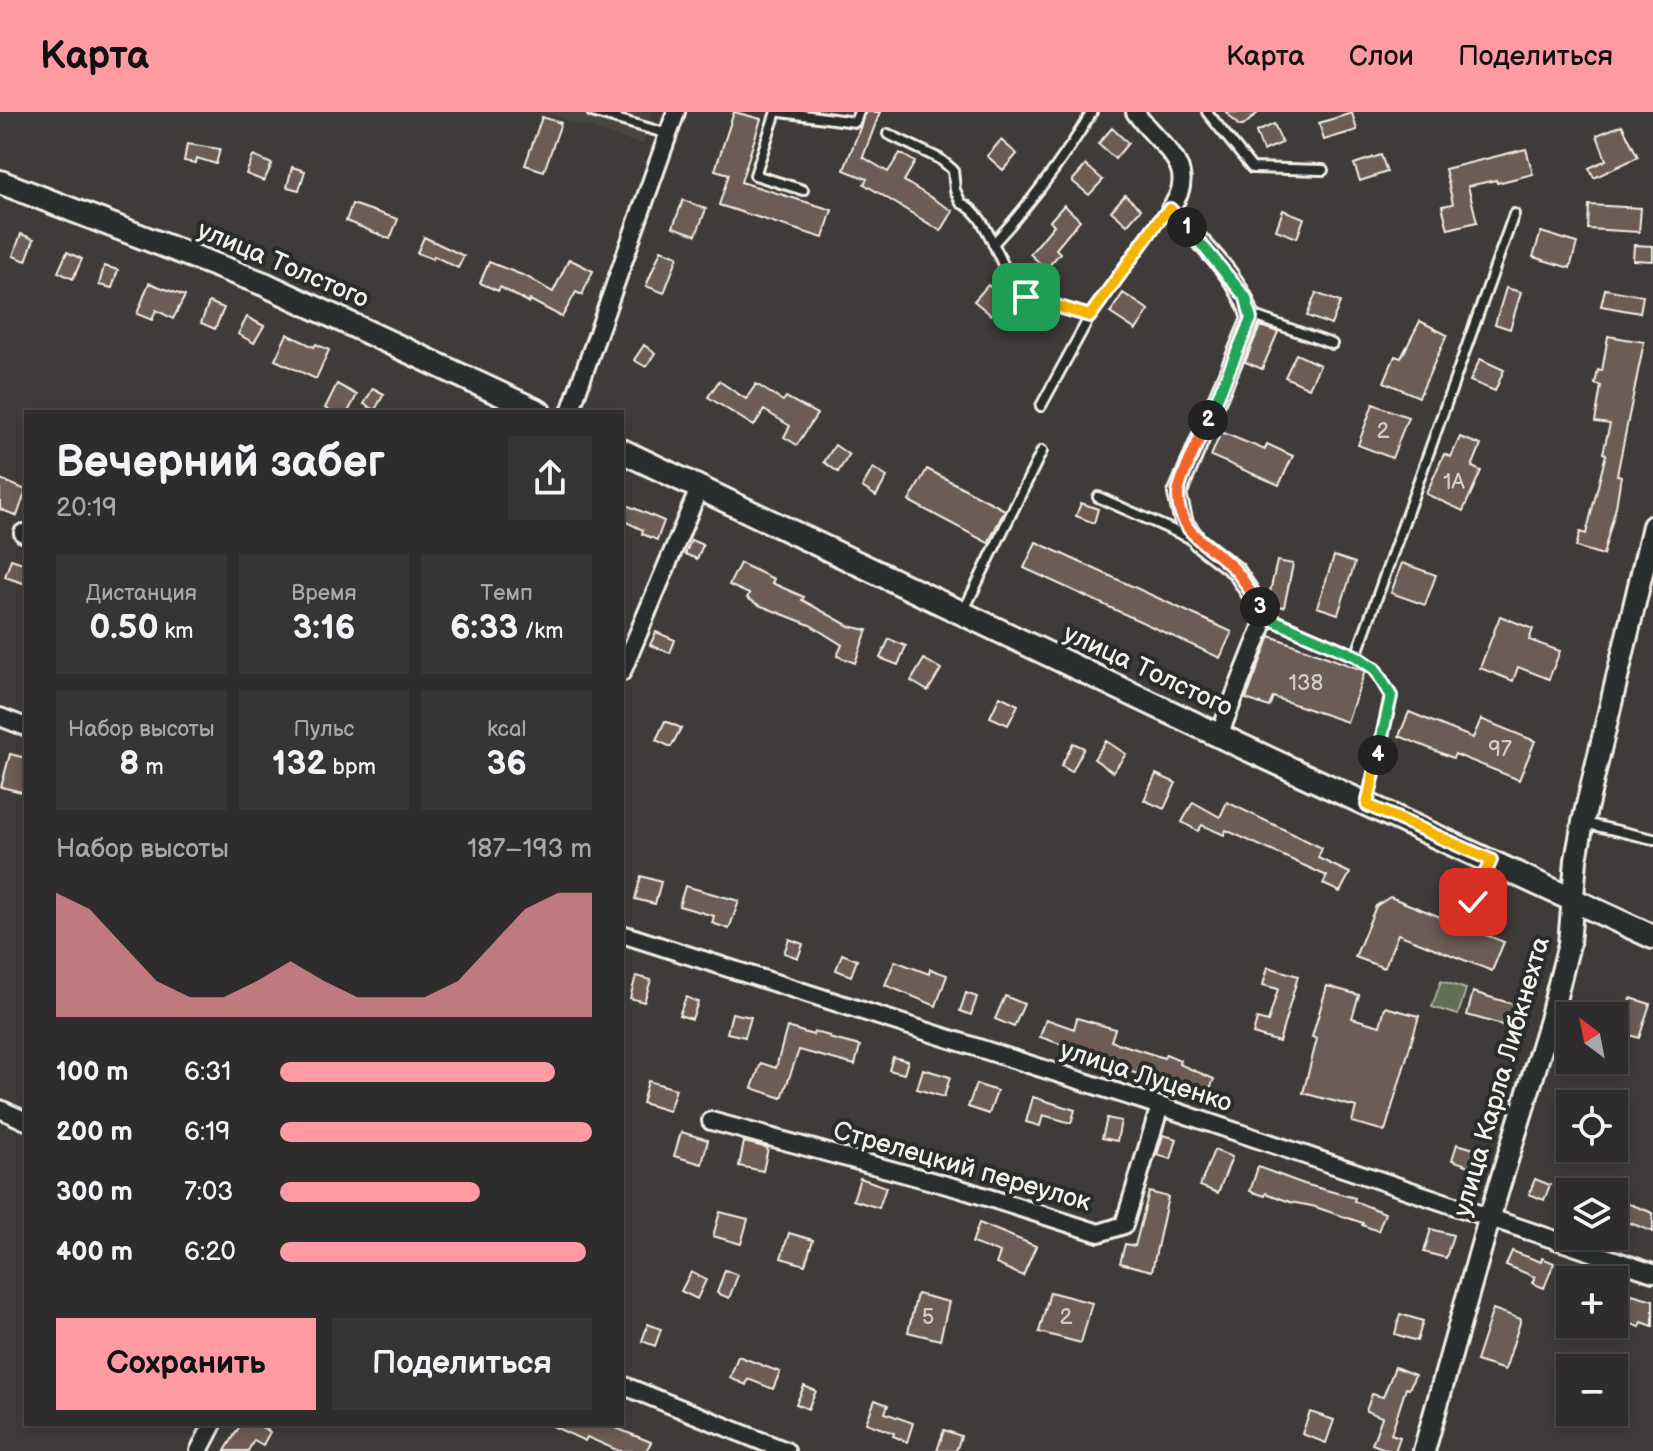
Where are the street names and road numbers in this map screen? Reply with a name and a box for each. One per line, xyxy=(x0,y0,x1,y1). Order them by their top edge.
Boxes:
street label: улица Толстого xyxy=(193,215,373,315)
street label: улица Толстого xyxy=(1058,618,1238,724)
street label: улица Карла Либкнехта xyxy=(1447,934,1557,1220)
street label: улица Луценко xyxy=(1056,1035,1236,1119)
street label: Стрелецкий переулок xyxy=(830,1115,1094,1219)

